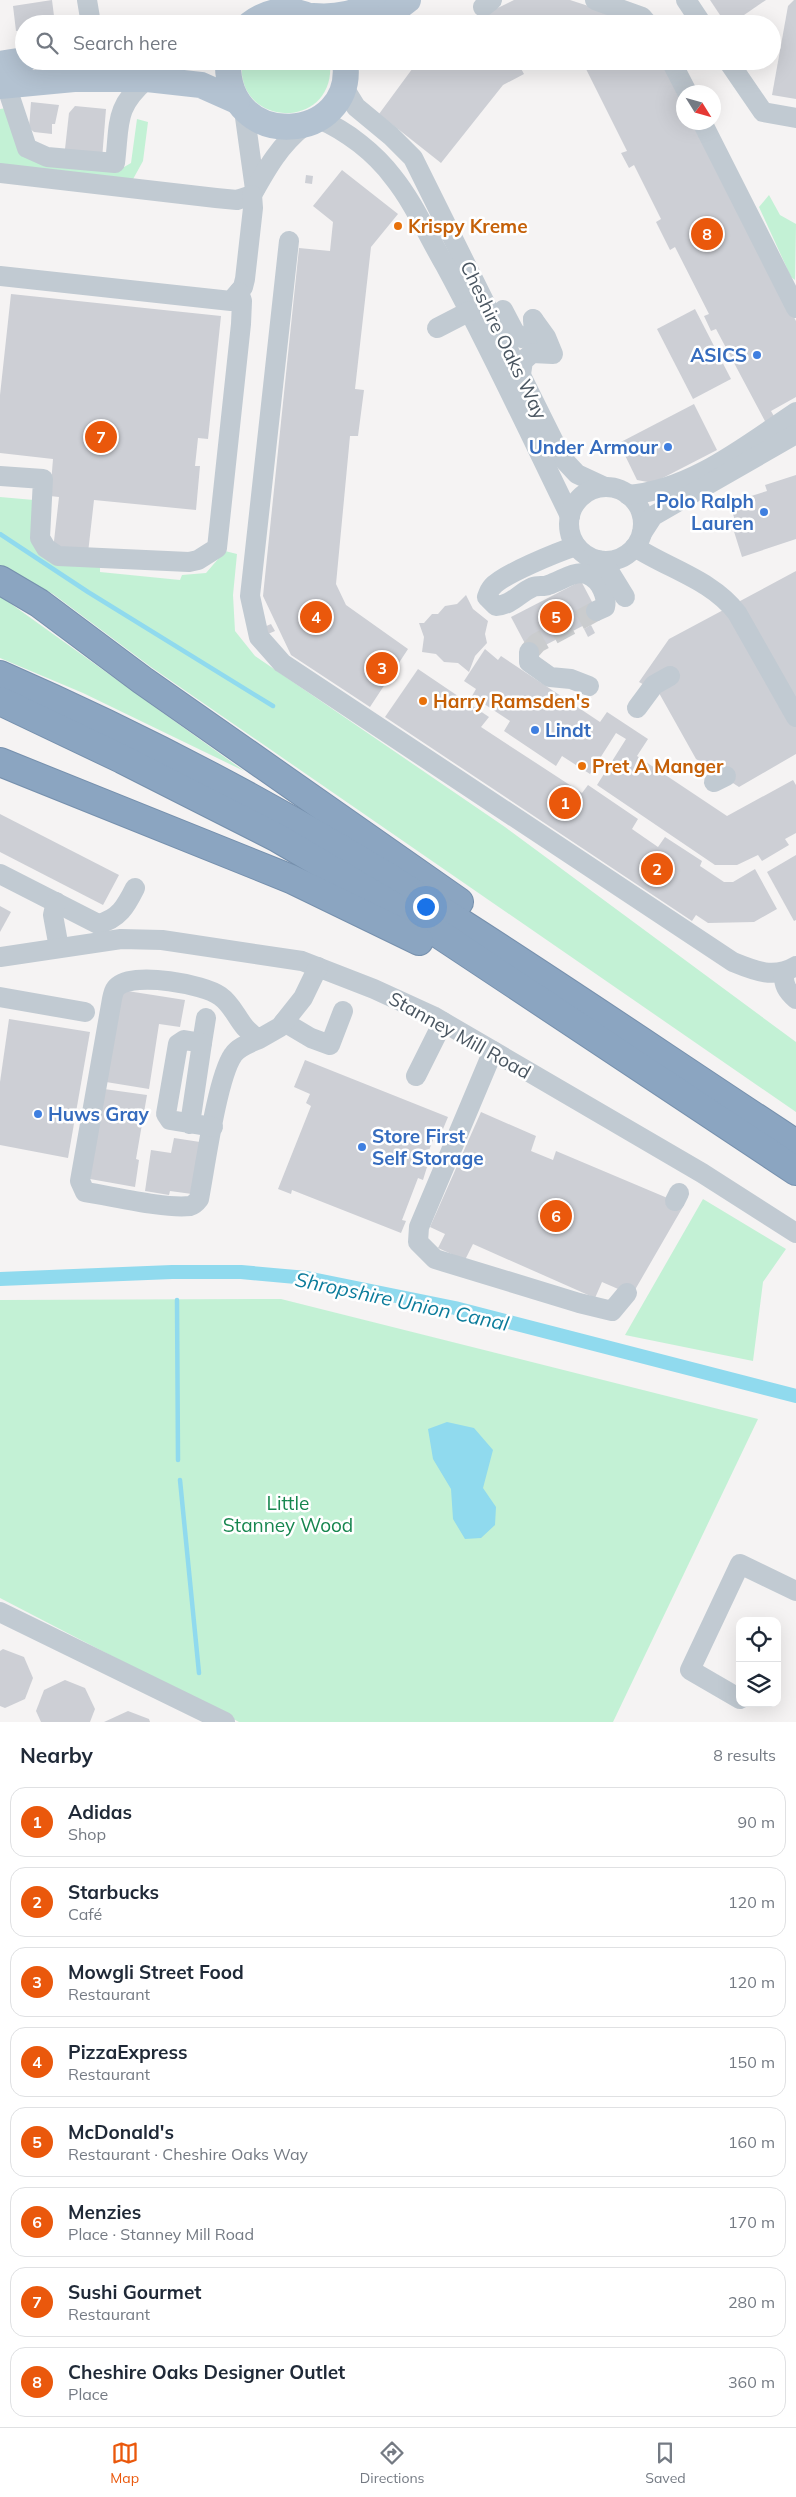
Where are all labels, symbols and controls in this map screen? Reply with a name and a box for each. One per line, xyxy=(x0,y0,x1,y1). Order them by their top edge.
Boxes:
search box xyxy=(15,15,781,70)
icon: search xyxy=(33,29,61,57)
text: Search here xyxy=(73,31,177,55)
north arrow xyxy=(676,85,721,130)
place label: Krispy Kreme xyxy=(408,214,528,238)
pin: 8 xyxy=(691,215,723,253)
marker: Krispy Kreme xyxy=(392,220,404,232)
street label: Cheshire Oaks Way xyxy=(455,257,553,423)
place label: ASICS xyxy=(690,343,747,367)
marker: ASICS xyxy=(751,349,763,361)
pin: 7 xyxy=(85,418,117,456)
place label: Under Armour xyxy=(529,435,659,459)
marker: Under Armour xyxy=(662,441,674,453)
place label: Polo Ralph Lauren xyxy=(656,489,754,535)
marker: Polo Ralph Lauren xyxy=(758,506,770,518)
pin: 4 xyxy=(300,598,332,636)
pin: 5 xyxy=(540,598,572,636)
pin: 3 xyxy=(366,649,398,687)
place label: Harry Ramsden's xyxy=(433,689,590,713)
marker: Harry Ramsden's xyxy=(417,695,429,707)
place label: Lindt xyxy=(545,718,591,742)
marker: Lindt xyxy=(529,724,541,736)
place label: Pret A Manger xyxy=(592,754,724,778)
marker: Pret A Manger xyxy=(576,760,588,772)
pin: 1 xyxy=(549,784,581,822)
pin: 2 xyxy=(641,850,673,888)
your location xyxy=(413,894,439,920)
street label: Stanney Mill Road xyxy=(385,986,535,1084)
place label: Huws Gray xyxy=(48,1102,149,1126)
marker: Huws Gray xyxy=(32,1108,44,1120)
place label: Store First Self Storage xyxy=(372,1124,484,1170)
marker: Store First Self Storage xyxy=(356,1141,368,1153)
pin: 6 xyxy=(540,1197,572,1235)
water label: Shropshire Union Canal xyxy=(293,1266,511,1336)
park label: Little Stanney Wood xyxy=(223,1491,353,1537)
map controls xyxy=(736,1617,781,1707)
button: locate xyxy=(736,1617,781,1662)
button: layers xyxy=(736,1662,781,1707)
text: Nearby xyxy=(20,1742,93,1768)
text: 8 results xyxy=(713,1745,776,1765)
text: Adidas xyxy=(68,1800,132,1824)
text: 1 xyxy=(32,1812,42,1832)
text: 90 m xyxy=(738,1812,775,1832)
text: Shop xyxy=(68,1824,106,1844)
text: Starbucks xyxy=(68,1880,159,1904)
text: 2 xyxy=(32,1892,42,1912)
text: 120 m xyxy=(728,1892,775,1912)
text: Café xyxy=(68,1904,102,1924)
text: Mowgli Street Food xyxy=(68,1960,244,1984)
text: 3 xyxy=(32,1972,42,1992)
text: 120 m xyxy=(728,1972,775,1992)
text: Restaurant xyxy=(68,1984,150,2004)
text: PizzaExpress xyxy=(68,2040,188,2064)
text: 4 xyxy=(32,2052,42,2072)
text: 150 m xyxy=(728,2052,775,2072)
text: Restaurant xyxy=(68,2064,150,2084)
text: McDonald's xyxy=(68,2120,174,2144)
text: 5 xyxy=(32,2132,42,2152)
text: 160 m xyxy=(728,2132,775,2152)
text: Restaurant · Cheshire Oaks Way xyxy=(68,2144,308,2164)
text: Menzies xyxy=(68,2200,141,2224)
text: 6 xyxy=(32,2212,42,2232)
text: 170 m xyxy=(728,2212,775,2232)
text: Place · Stanney Mill Road xyxy=(68,2224,254,2244)
text: Sushi Gourmet xyxy=(68,2280,201,2304)
text: 7 xyxy=(32,2292,42,2312)
text: 280 m xyxy=(728,2292,775,2312)
text: Restaurant xyxy=(68,2304,150,2324)
text: Cheshire Oaks Designer Outlet xyxy=(68,2360,345,2384)
text: 8 xyxy=(32,2372,42,2392)
text: 360 m xyxy=(728,2372,775,2392)
text: Place xyxy=(68,2384,108,2404)
tab: Map xyxy=(110,2439,139,2487)
tab: Directions xyxy=(360,2439,425,2487)
tab: Saved xyxy=(645,2439,686,2487)

